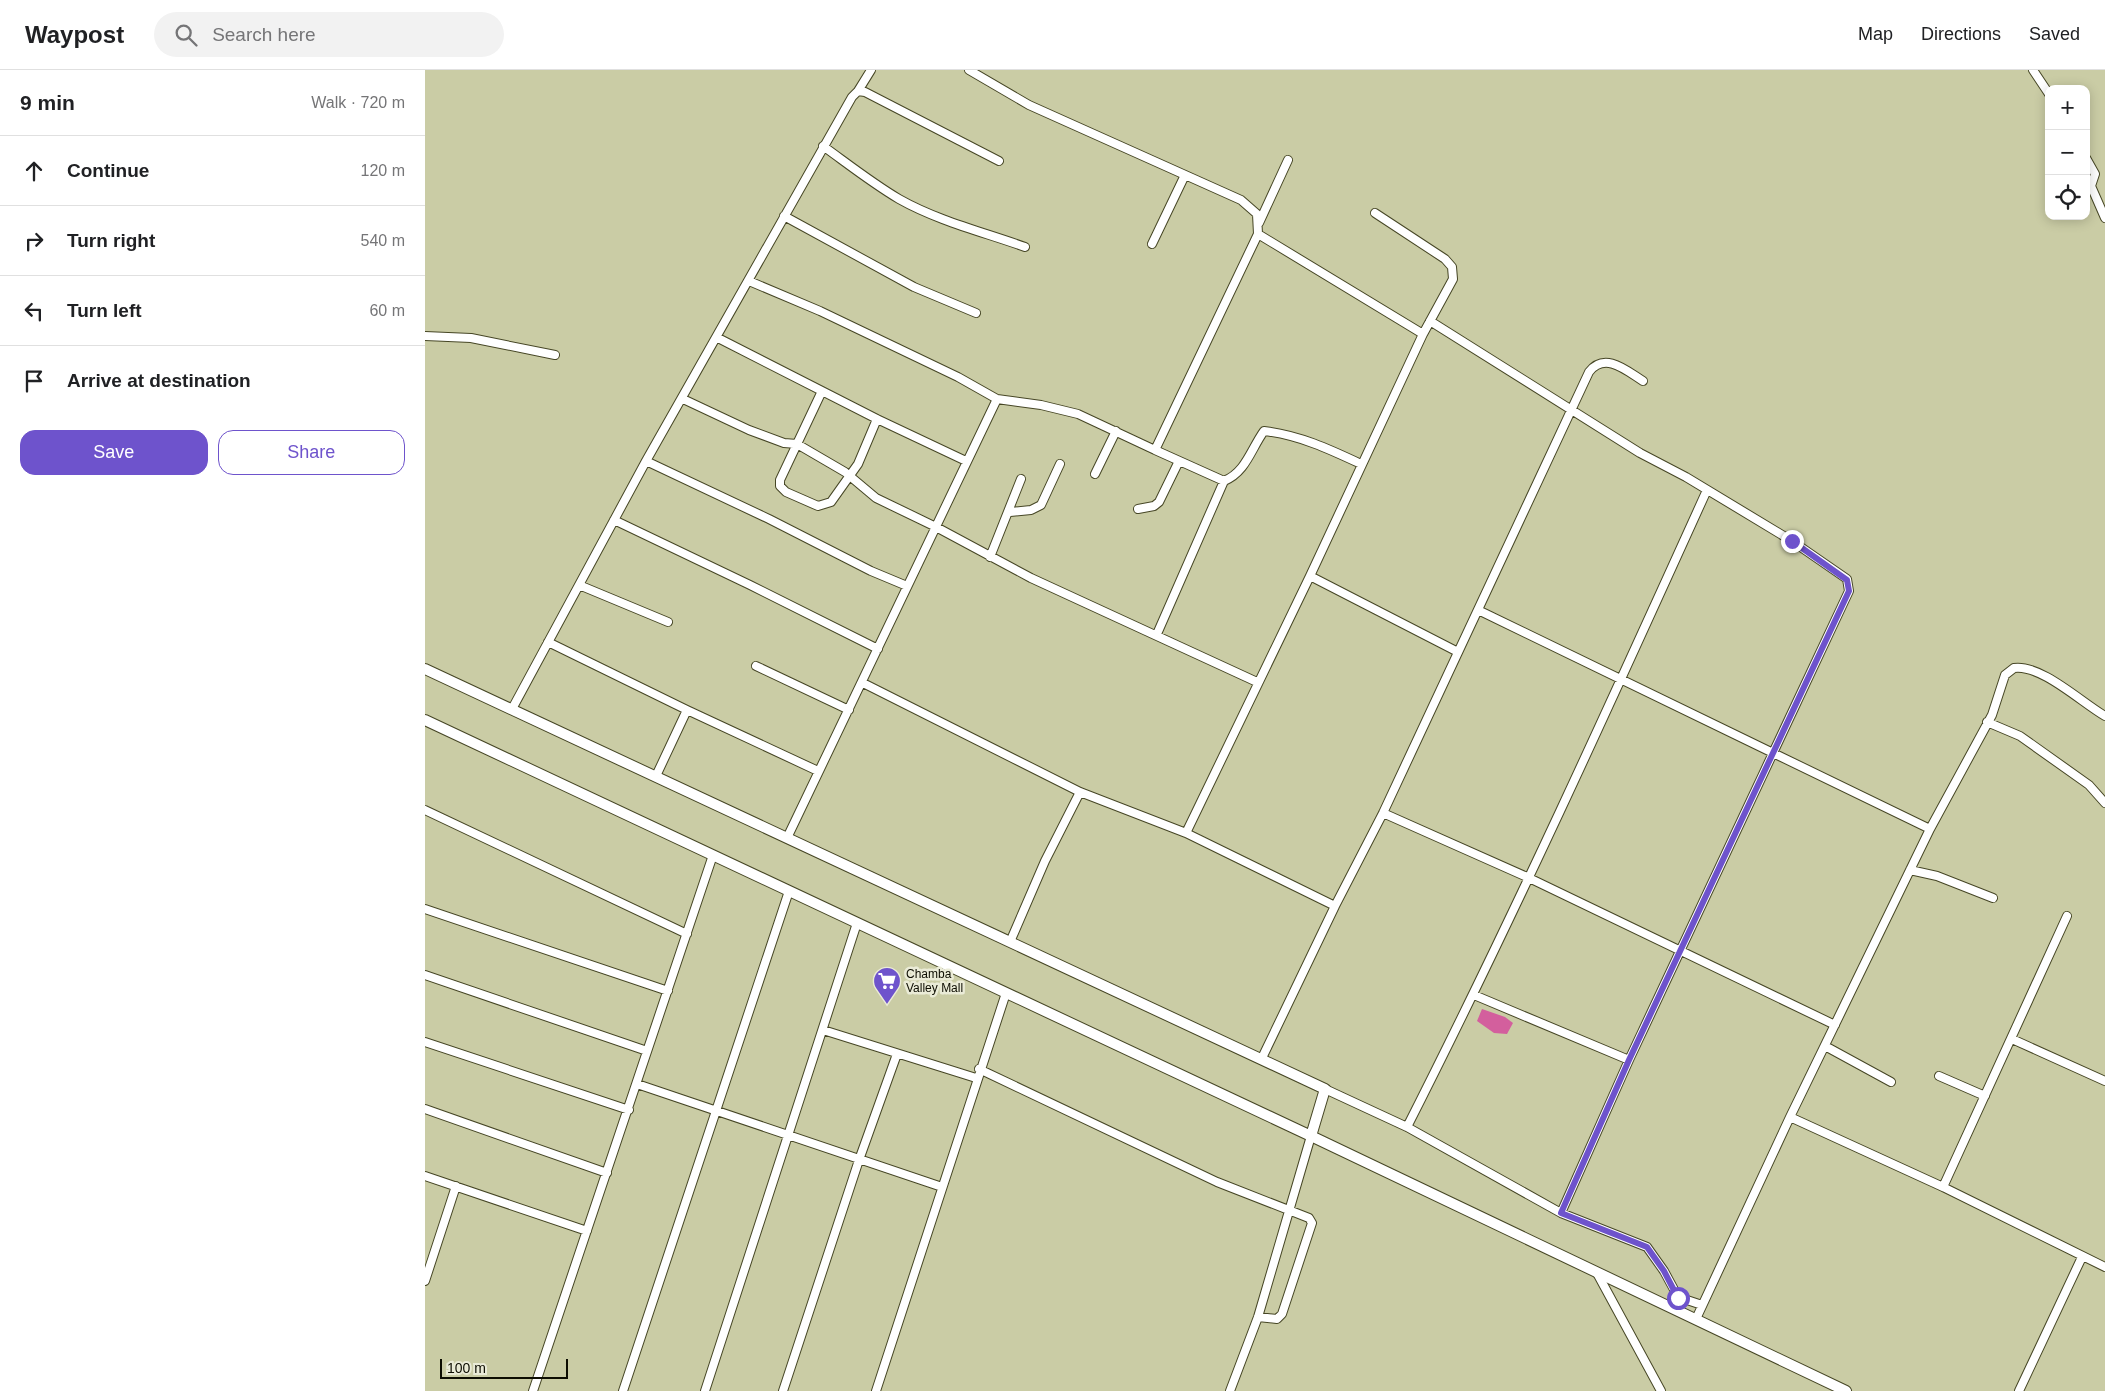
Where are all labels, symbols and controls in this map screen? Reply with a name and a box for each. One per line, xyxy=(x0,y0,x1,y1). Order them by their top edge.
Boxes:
search box xyxy=(154,12,504,57)
text: Waypost xyxy=(25,21,124,48)
icon: search xyxy=(172,21,200,49)
text: Search here xyxy=(212,24,316,45)
text: Map xyxy=(1858,24,1893,44)
text: Directions xyxy=(1921,24,2001,44)
text: Saved xyxy=(2029,24,2080,44)
map controls xyxy=(2045,85,2090,220)
button: + xyxy=(2045,85,2090,130)
text: 9 min xyxy=(20,91,75,114)
text: Walk · 720 m xyxy=(311,94,405,111)
button: − xyxy=(2045,130,2090,175)
icon: ahead xyxy=(20,157,48,185)
text: Continue xyxy=(67,160,149,181)
text: 120 m xyxy=(361,162,405,179)
button: locate xyxy=(2045,175,2090,220)
icon: right xyxy=(20,227,48,255)
text: Turn right xyxy=(67,230,155,251)
text: 540 m xyxy=(361,232,405,249)
icon: left xyxy=(20,297,48,325)
text: Turn left xyxy=(67,300,142,321)
text: 60 m xyxy=(369,302,405,319)
icon: arrive xyxy=(20,367,48,395)
text: Arrive at destination xyxy=(67,370,251,391)
button: Save xyxy=(20,430,208,475)
button: Share xyxy=(218,430,405,475)
route end xyxy=(1781,530,1804,553)
supermarket icon: Chamba Valley Mall xyxy=(872,966,902,1005)
place label: Chamba Valley Mall xyxy=(906,967,963,995)
route start xyxy=(1667,1287,1690,1310)
scale bar xyxy=(440,1356,567,1379)
text: 100 m xyxy=(447,1360,486,1376)

